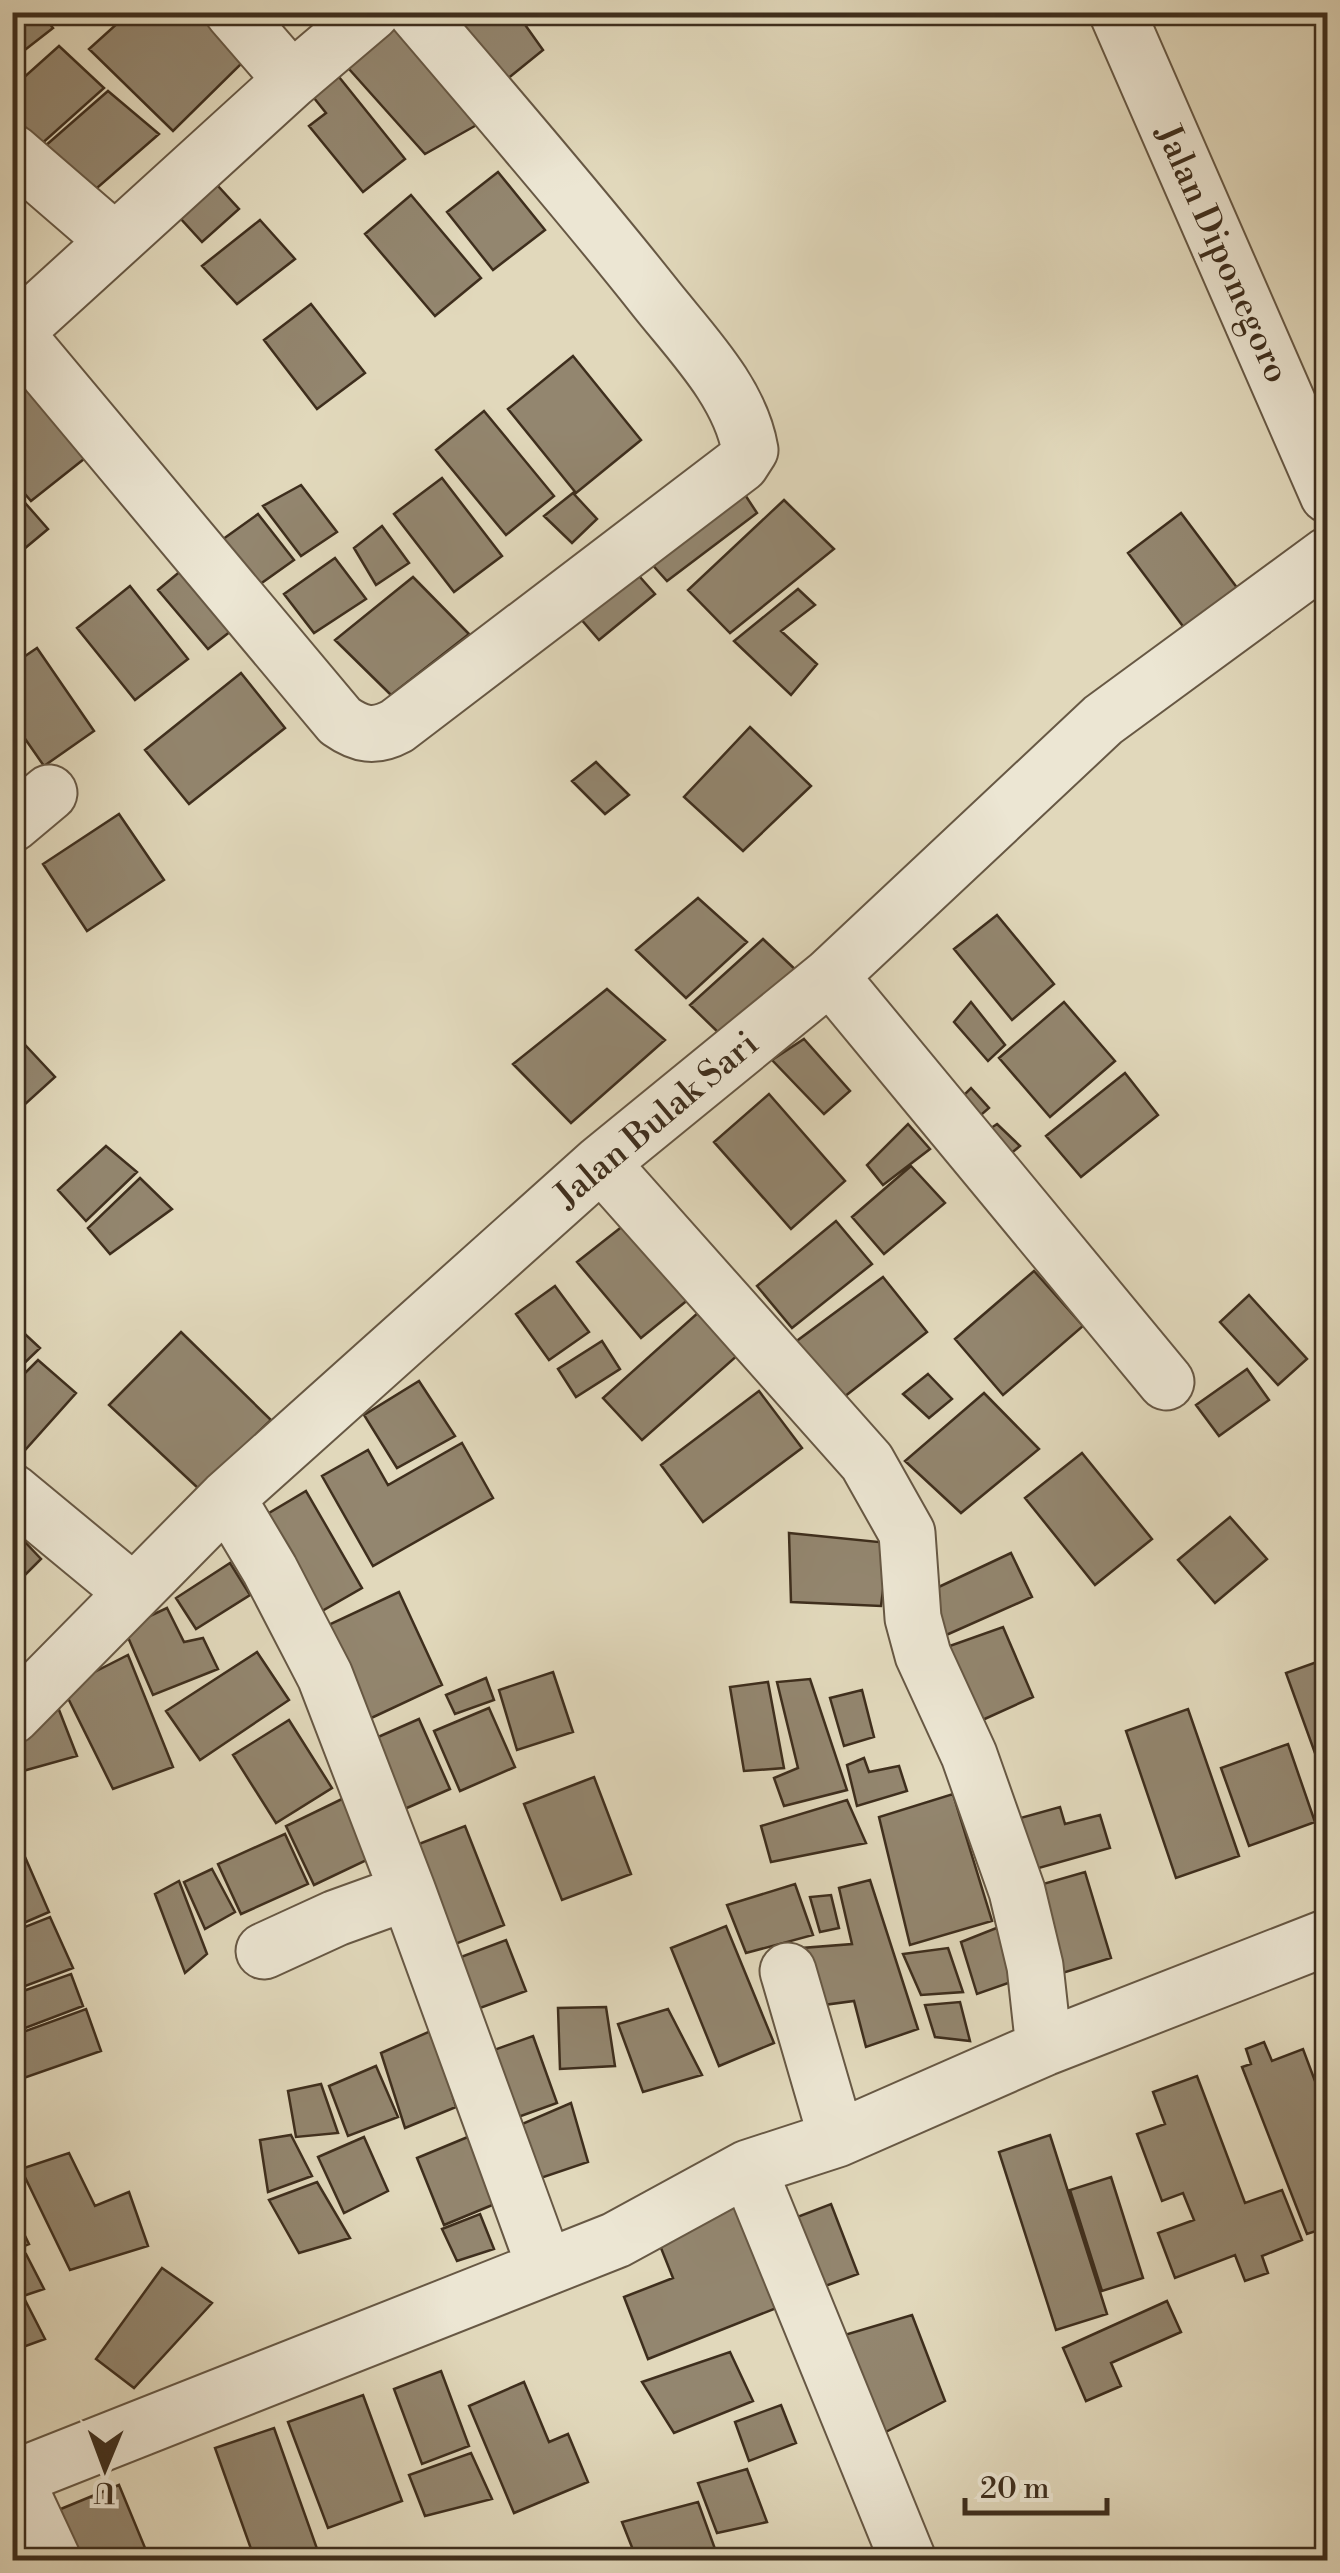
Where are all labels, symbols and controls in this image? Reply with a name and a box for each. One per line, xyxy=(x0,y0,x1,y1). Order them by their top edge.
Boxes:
street label: Jalan Diponegoro xyxy=(1145,116,1298,390)
street label: Jalan Bulak Sari xyxy=(545,1023,767,1219)
north arrow xyxy=(55,2418,155,2518)
scale bar xyxy=(965,2453,1108,2515)
text: 20 m xyxy=(980,2470,1049,2508)
text: U xyxy=(93,2474,116,2509)

